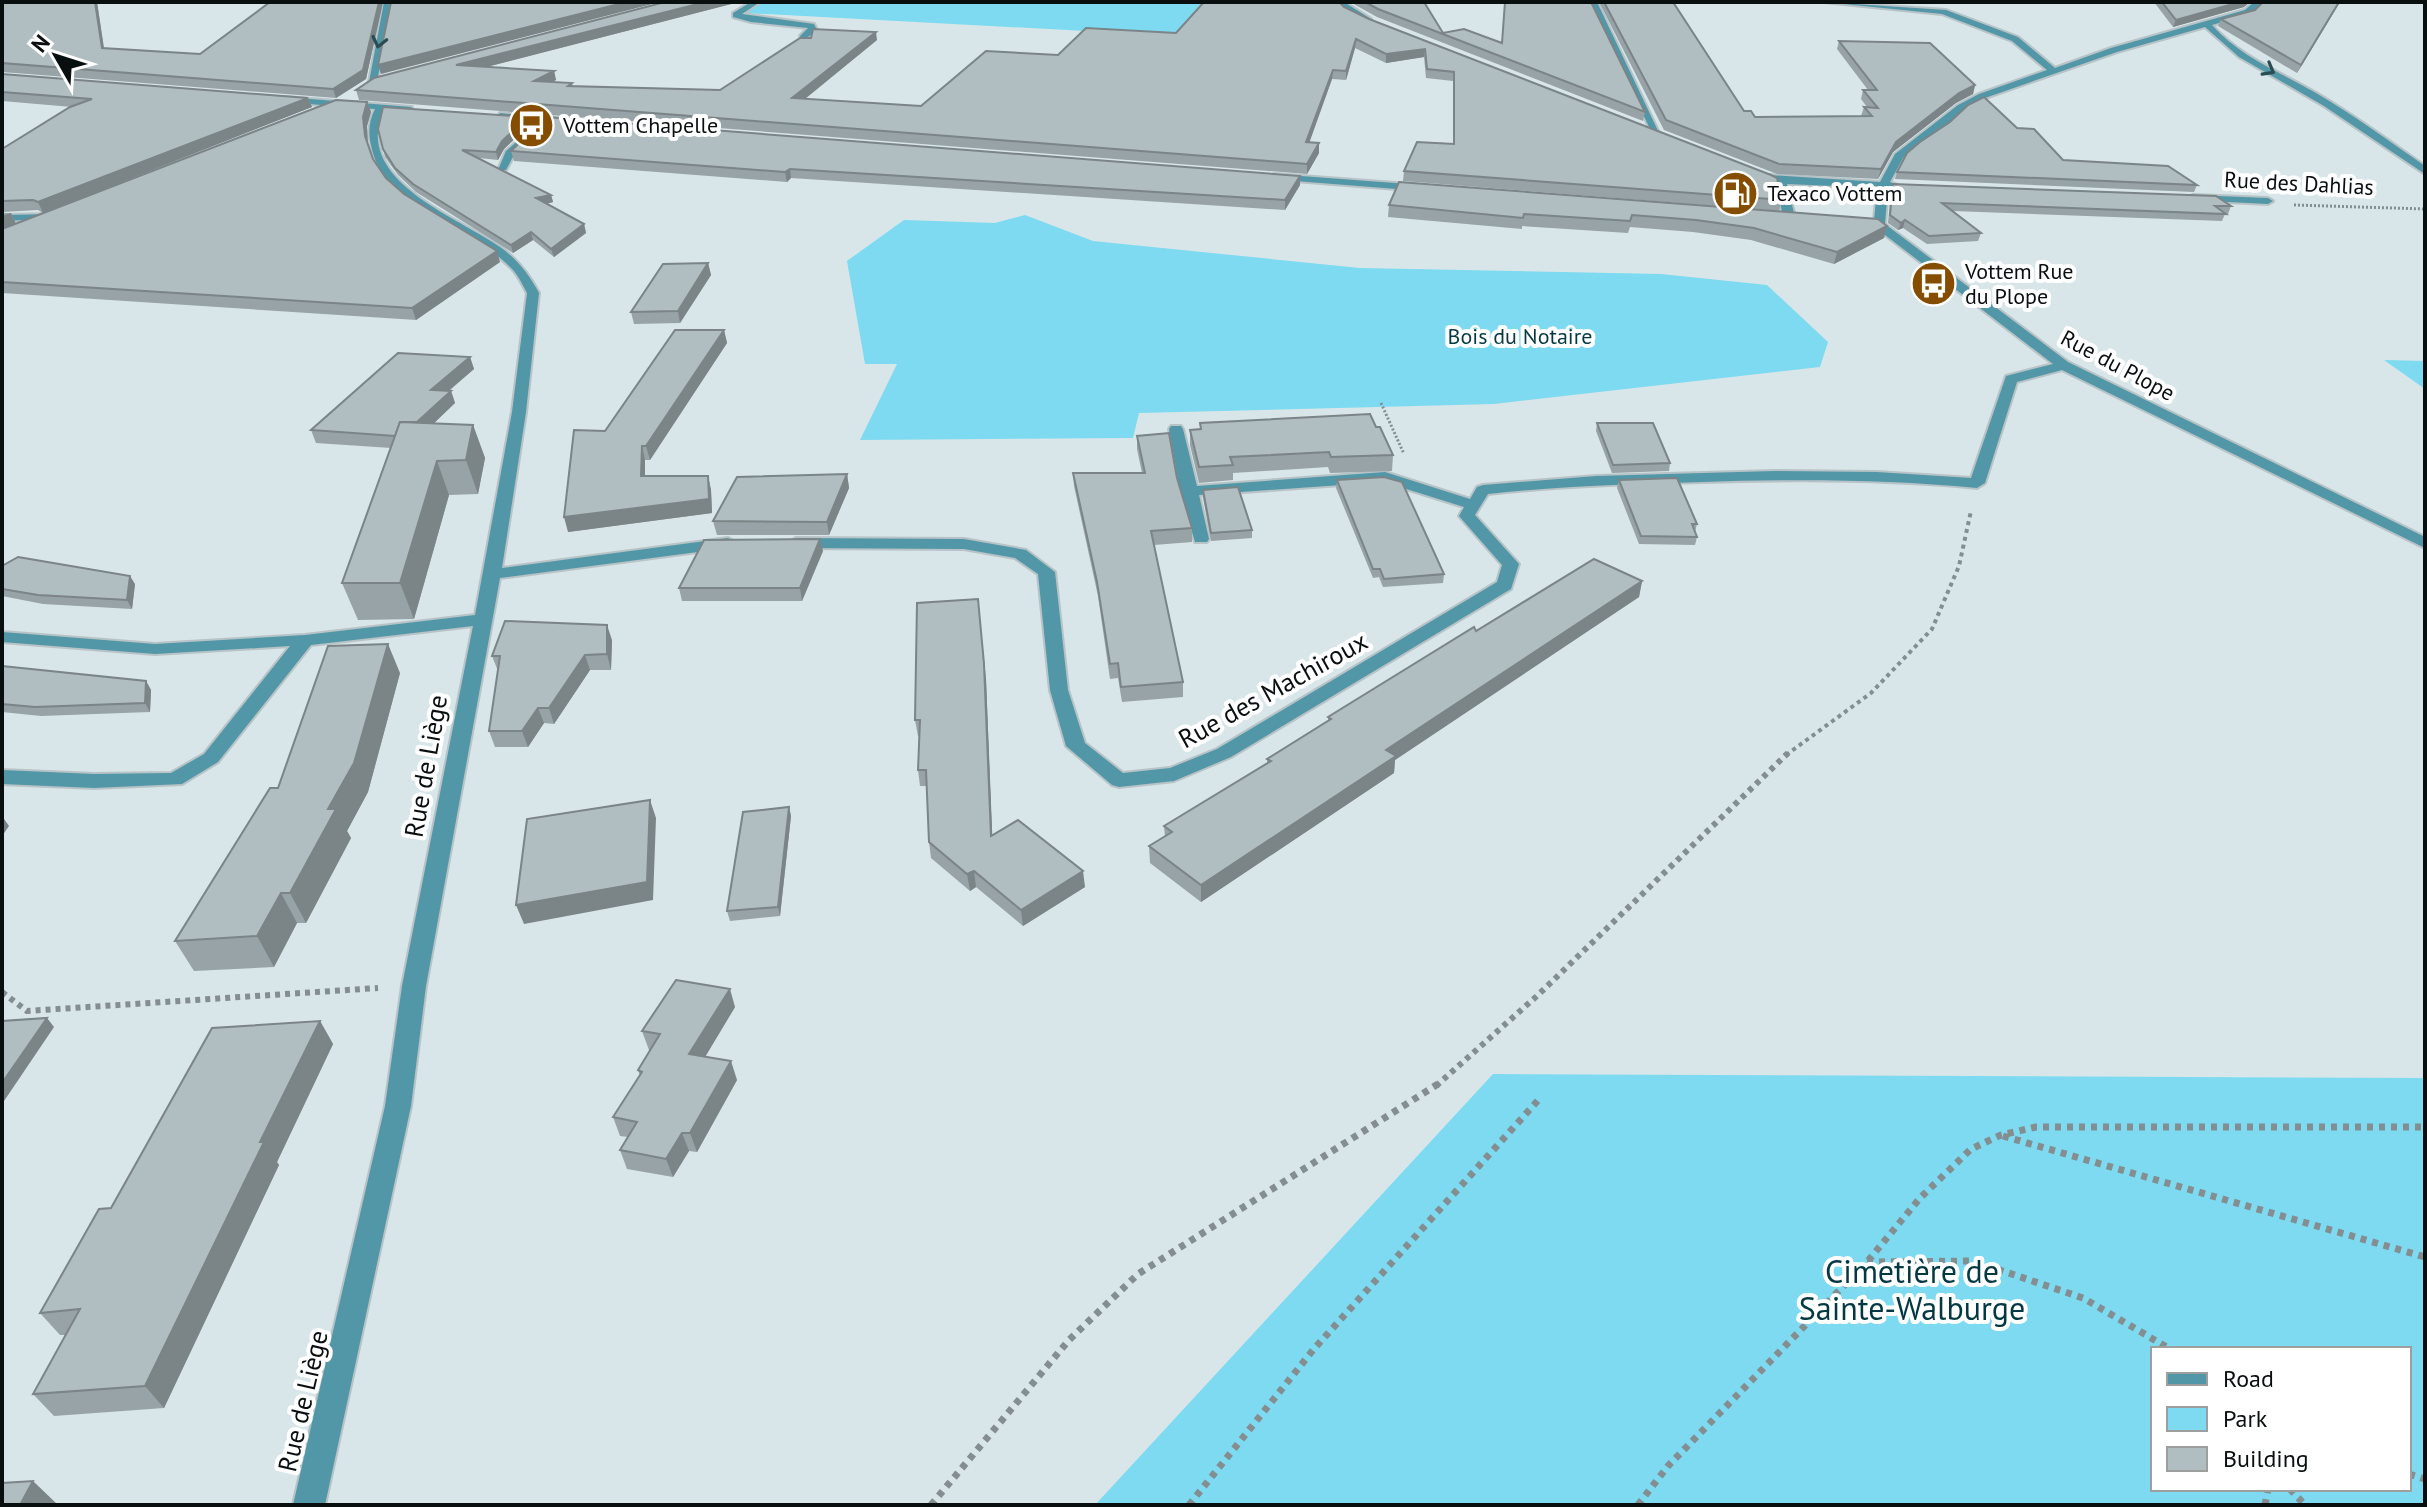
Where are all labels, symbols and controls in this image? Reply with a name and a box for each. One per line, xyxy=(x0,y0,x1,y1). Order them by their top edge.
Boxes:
north arrow xyxy=(16,16,96,96)
text: N xyxy=(25,29,56,58)
one-way arrow xyxy=(371,35,388,48)
one-way arrow xyxy=(2260,60,2275,76)
bus stop icon: Vottem Chapelle xyxy=(508,101,556,149)
place label: Vottem Chapelle xyxy=(562,111,718,139)
street label: Rue des Dahlias xyxy=(2223,165,2375,201)
fuel station icon: Texaco Vottem xyxy=(1712,169,1760,217)
place label: Texaco Vottem xyxy=(1767,179,1902,207)
place label: Vottem Rue du Plope xyxy=(1964,257,2074,310)
bus stop icon: Vottem Rue du Plope xyxy=(1910,260,1958,308)
park label: Bois du Notaire xyxy=(1448,322,1592,350)
street label: Rue du Plope xyxy=(2056,323,2180,407)
street label: Rue des Machiroux xyxy=(1172,624,1373,755)
street label: Rue de Liège xyxy=(397,692,454,840)
park label: Cimetière de Sainte-Walburge xyxy=(1799,1250,2025,1329)
street label: Rue de Liège xyxy=(270,1327,335,1475)
legend xyxy=(2151,1347,2411,1491)
text: Road xyxy=(2223,1363,2274,1394)
text: Park xyxy=(2223,1403,2268,1434)
text: Building xyxy=(2223,1443,2309,1474)

